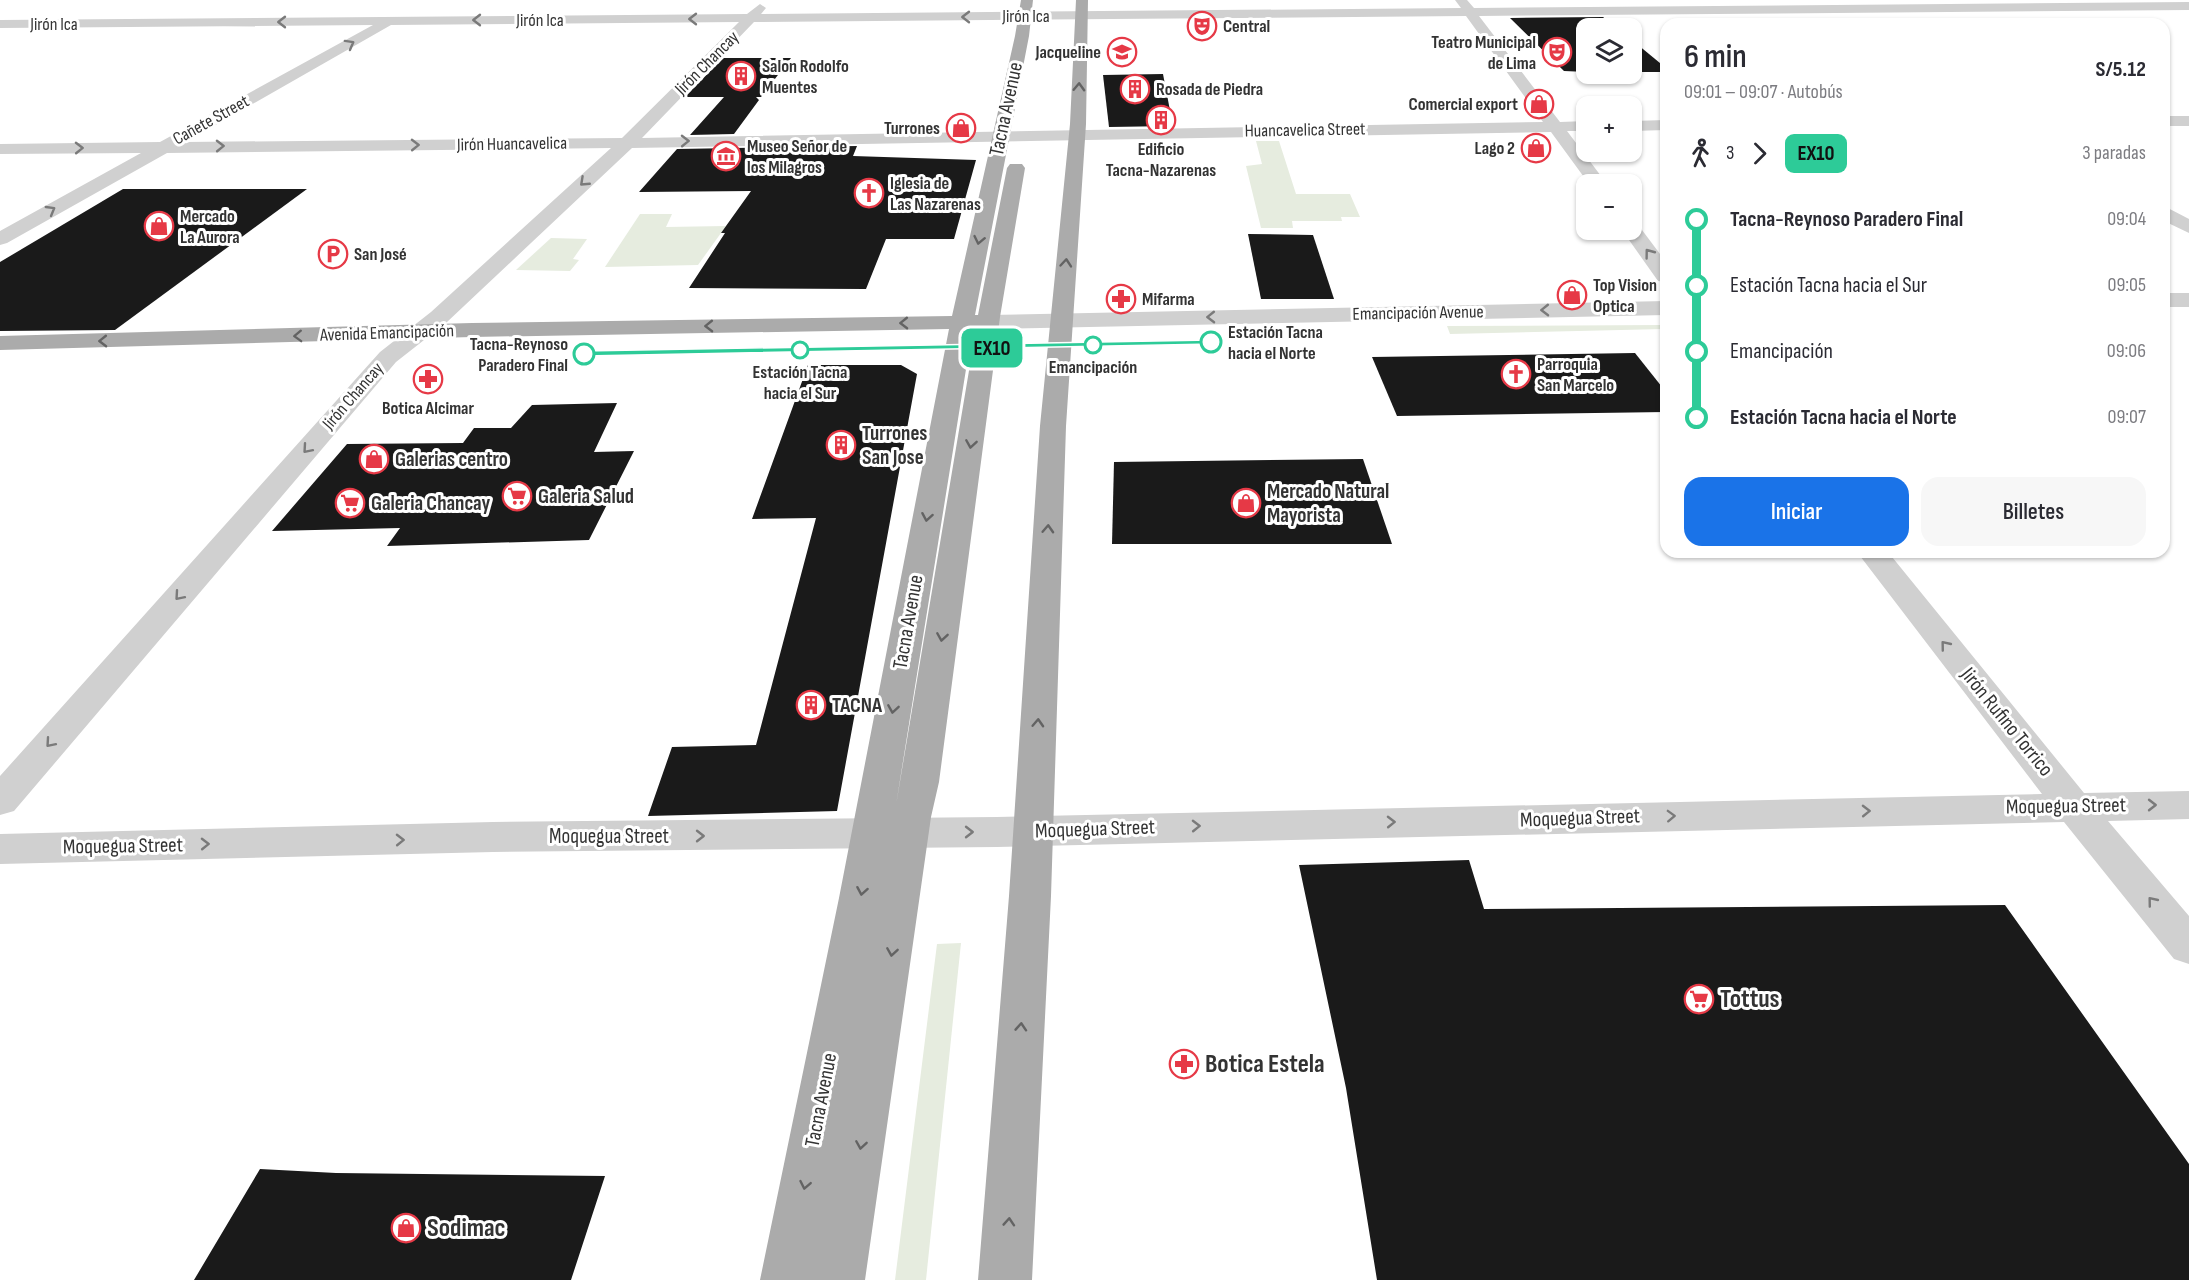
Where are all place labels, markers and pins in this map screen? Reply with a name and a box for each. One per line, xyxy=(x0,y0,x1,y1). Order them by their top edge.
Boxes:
theatre icon: Central xyxy=(1186,10,1218,42)
place label: Central xyxy=(1223,16,1270,37)
place label: Teatro Municipal de Lima xyxy=(1431,32,1536,74)
school or university icon: Jacqueline xyxy=(1106,36,1138,68)
theatre icon: Teatro Municipal de Lima xyxy=(1541,36,1573,68)
place label: Jacqueline xyxy=(1034,42,1101,63)
place label: Salon Rodolfo Muentes xyxy=(762,56,849,98)
building icon: Salon Rodolfo Muentes xyxy=(725,60,757,92)
building icon: Rosada de Piedra xyxy=(1119,73,1151,105)
place label: Rosada de Piedra xyxy=(1156,79,1263,100)
shop icon: Comercial export xyxy=(1523,88,1555,120)
place label: Comercial export xyxy=(1409,94,1518,115)
building icon: Edificio Tacna-Nazarenas xyxy=(1145,104,1177,136)
shop icon: Turrones xyxy=(945,112,977,144)
place label: Turrones xyxy=(884,118,940,139)
shop icon: Lago 2 xyxy=(1520,132,1552,164)
place label: Museo Señor de los Milagros xyxy=(747,136,847,178)
place label: Lago 2 xyxy=(1474,138,1515,159)
place label: Edificio Tacna-Nazarenas xyxy=(1106,139,1216,181)
museum icon: Museo Señor de los Milagros xyxy=(710,140,742,172)
place label: Iglesia de Las Nazarenas xyxy=(890,173,981,215)
church icon: Iglesia de Las Nazarenas xyxy=(853,177,885,209)
place label: Mercado La Aurora xyxy=(180,206,240,248)
shop icon: Mercado La Aurora xyxy=(143,210,175,242)
parking icon: San José xyxy=(317,238,349,270)
place label: San José xyxy=(354,244,407,265)
place label: Top Vision Optica xyxy=(1593,275,1657,317)
shop icon: Top Vision Optica xyxy=(1556,279,1588,311)
pharmacy icon: Mifarma xyxy=(1105,283,1137,315)
place label: Mifarma xyxy=(1142,289,1195,310)
place label: Estación Tacna hacia el Norte xyxy=(1228,322,1323,364)
marker: Estación Tacna hacia el Norte xyxy=(1200,331,1222,353)
place label: Tacna-Reynoso Paradero Final xyxy=(470,334,568,376)
marker: Emancipación xyxy=(1084,336,1102,354)
marker: Estación Tacna hacia el Sur xyxy=(791,341,809,359)
marker: Tacna-Reynoso Paradero Final xyxy=(573,343,595,365)
place label: Parroquia San Marcelo xyxy=(1537,354,1614,396)
place label: Emancipación xyxy=(1049,357,1137,378)
church icon: Parroquia San Marcelo xyxy=(1500,358,1532,390)
place label: Estación Tacna hacia el Sur xyxy=(753,362,847,404)
pharmacy icon: Botica Alcimar xyxy=(412,363,444,395)
place label: Botica Alcimar xyxy=(382,398,474,419)
place label: Turrones San Jose xyxy=(862,421,927,470)
building icon: Turrones San Jose xyxy=(825,429,857,461)
shop icon: Galerias centro xyxy=(358,443,390,475)
place label: Galerias centro xyxy=(395,447,508,472)
place label: Mercado Natural Mayorista xyxy=(1267,479,1389,528)
supermarket icon: Galeria Salud xyxy=(501,480,533,512)
place label: Galeria Salud xyxy=(538,484,634,509)
supermarket icon: Galeria Chancay xyxy=(334,487,366,519)
shop icon: Mercado Natural Mayorista xyxy=(1230,487,1262,519)
place label: Galeria Chancay xyxy=(371,491,491,516)
building icon: TACNA xyxy=(795,689,827,721)
place label: TACNA xyxy=(832,693,883,718)
supermarket icon: Tottus xyxy=(1683,983,1715,1015)
place label: Tottus xyxy=(1720,984,1780,1015)
pharmacy icon: Botica Estela xyxy=(1168,1048,1200,1080)
place label: Botica Estela xyxy=(1205,1049,1325,1080)
shop icon: Sodimac xyxy=(390,1212,422,1244)
place label: Sodimac xyxy=(427,1213,506,1244)

